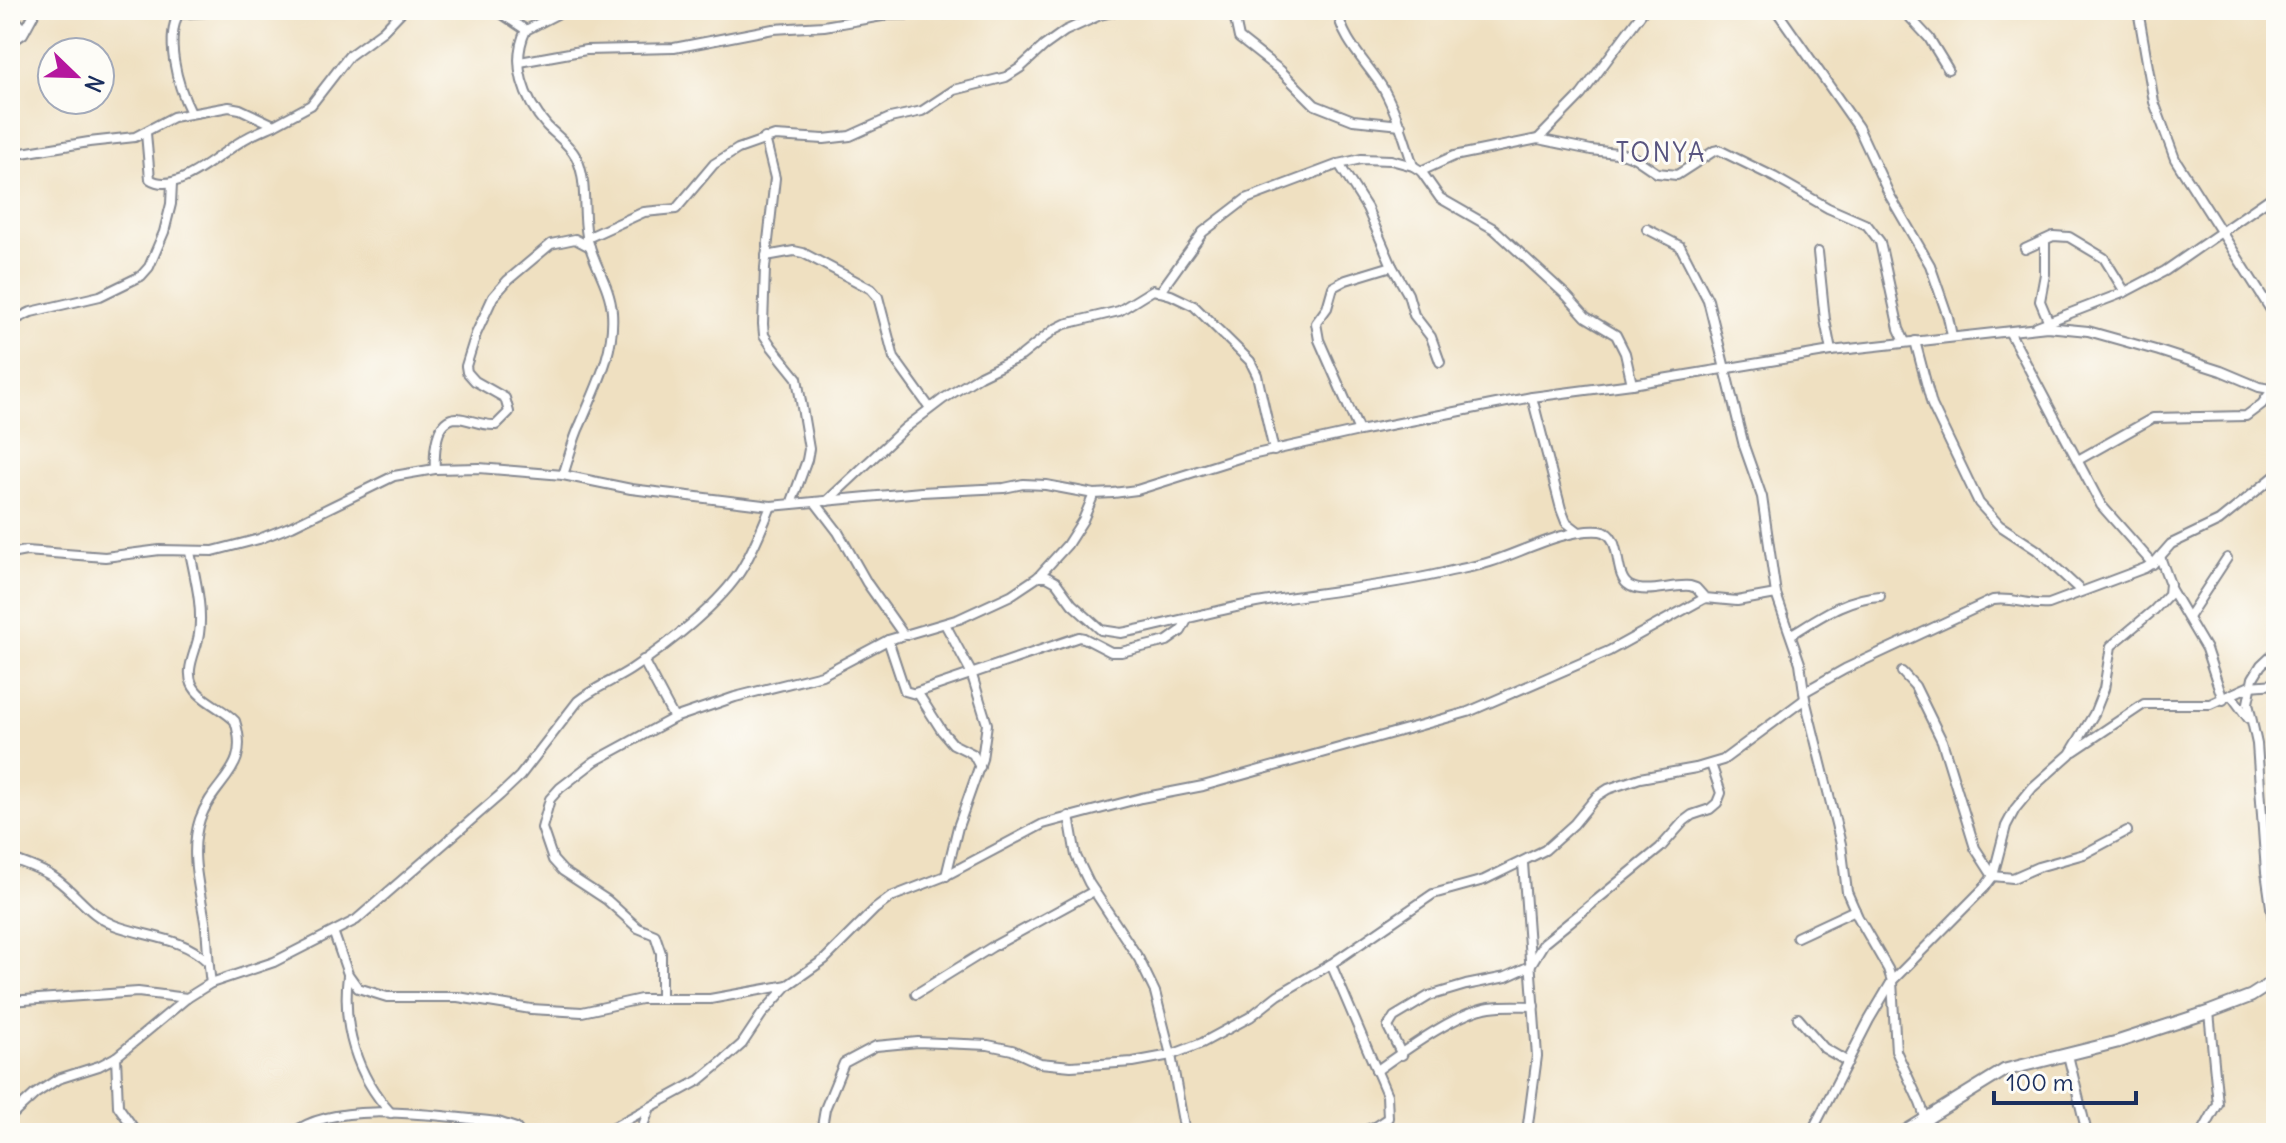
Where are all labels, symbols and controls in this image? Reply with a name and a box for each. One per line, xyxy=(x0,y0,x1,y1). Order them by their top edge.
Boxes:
north arrow xyxy=(36,36,116,116)
text: N xyxy=(79,71,110,96)
district label: TONYA xyxy=(1616,136,1707,169)
scale bar xyxy=(1994,1055,2136,1105)
text: 100 m xyxy=(2006,1067,2074,1097)

